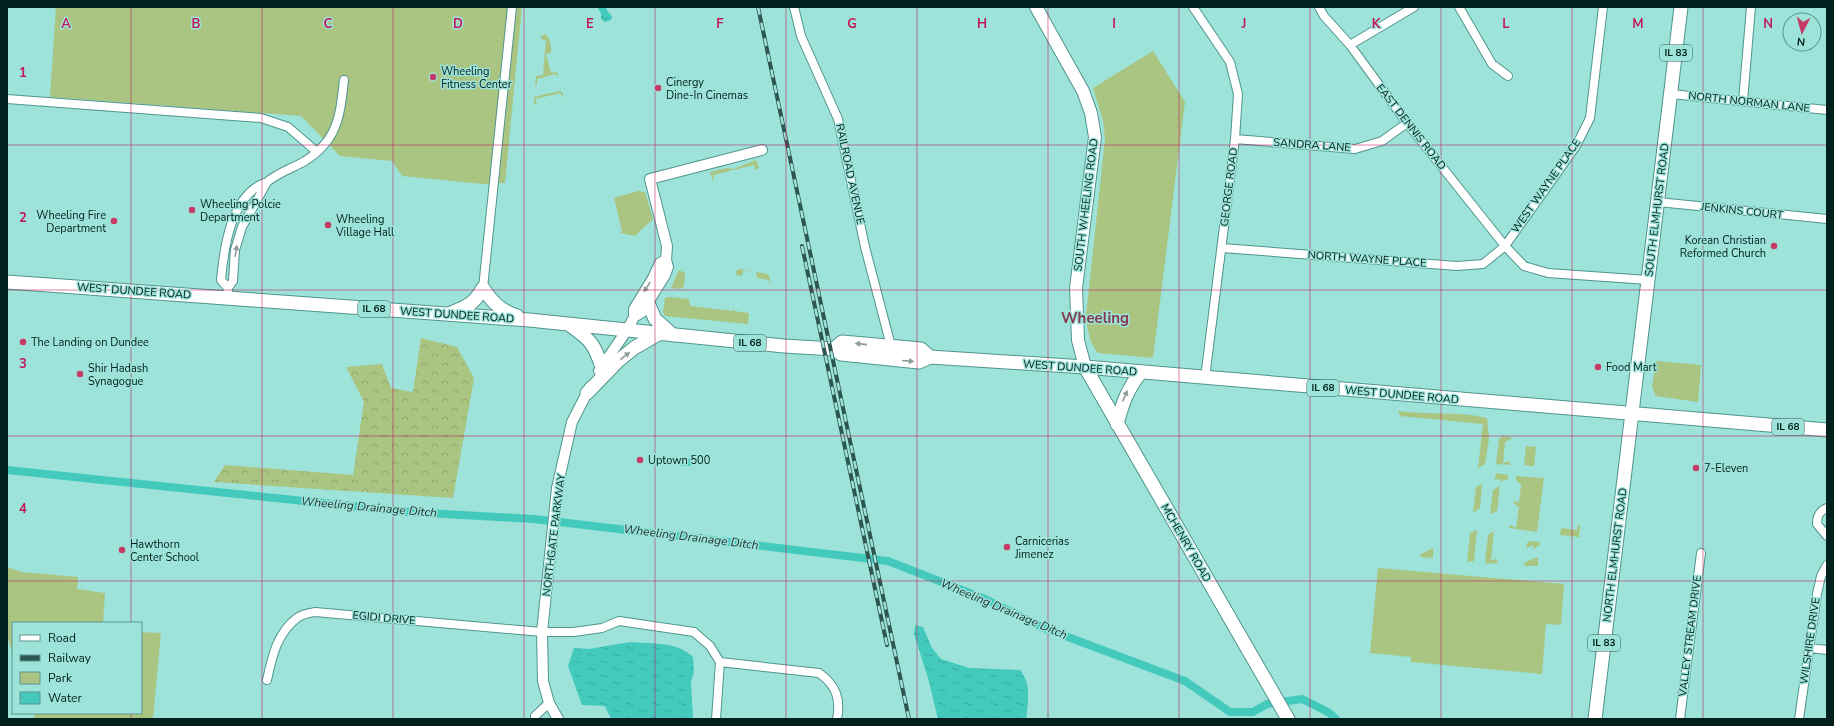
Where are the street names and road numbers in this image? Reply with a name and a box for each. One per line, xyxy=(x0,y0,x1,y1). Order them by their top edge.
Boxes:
road number: IL 83 xyxy=(1660,45,1692,61)
street label: EAST DENNIS ROAD xyxy=(1373,81,1449,173)
street label: NORTH NORMAN LANE xyxy=(1687,88,1811,116)
street label: RAILROAD AVENUE xyxy=(832,122,868,226)
street label: SANDRA LANE xyxy=(1273,135,1351,155)
street label: WEST WAYNE PLACE xyxy=(1508,136,1584,236)
street label: SOUTH WHEELING ROAD xyxy=(1070,138,1102,272)
street label: SOUTH ELMHURST ROAD xyxy=(1641,142,1673,278)
street label: GEORGE ROAD xyxy=(1217,147,1241,227)
street label: JENKINS COURT xyxy=(1699,199,1784,223)
street label: NORTH WAYNE PLACE xyxy=(1307,247,1427,271)
street label: WEST DUNDEE ROAD xyxy=(76,280,192,302)
road number: IL 68 xyxy=(358,301,390,317)
street label: WEST DUNDEE ROAD xyxy=(399,304,515,326)
road number: IL 68 xyxy=(734,335,766,351)
street label: WEST DUNDEE ROAD xyxy=(1022,357,1138,379)
road number: IL 68 xyxy=(1307,380,1339,396)
street label: WEST DUNDEE ROAD xyxy=(1344,383,1460,407)
road number: IL 68 xyxy=(1772,419,1804,435)
street label: NORTHGATE PARKWAY xyxy=(539,472,569,597)
street label: NORTH ELMHURST ROAD xyxy=(1599,487,1631,623)
street label: MCHENRY ROAD xyxy=(1157,501,1215,585)
street label: VALLEY STREAM DRIVE xyxy=(1675,574,1705,698)
street label: WILSHIRE DRIVE xyxy=(1796,597,1824,685)
street label: EGIDI DRIVE xyxy=(352,608,416,628)
road number: IL 83 xyxy=(1588,635,1620,651)

